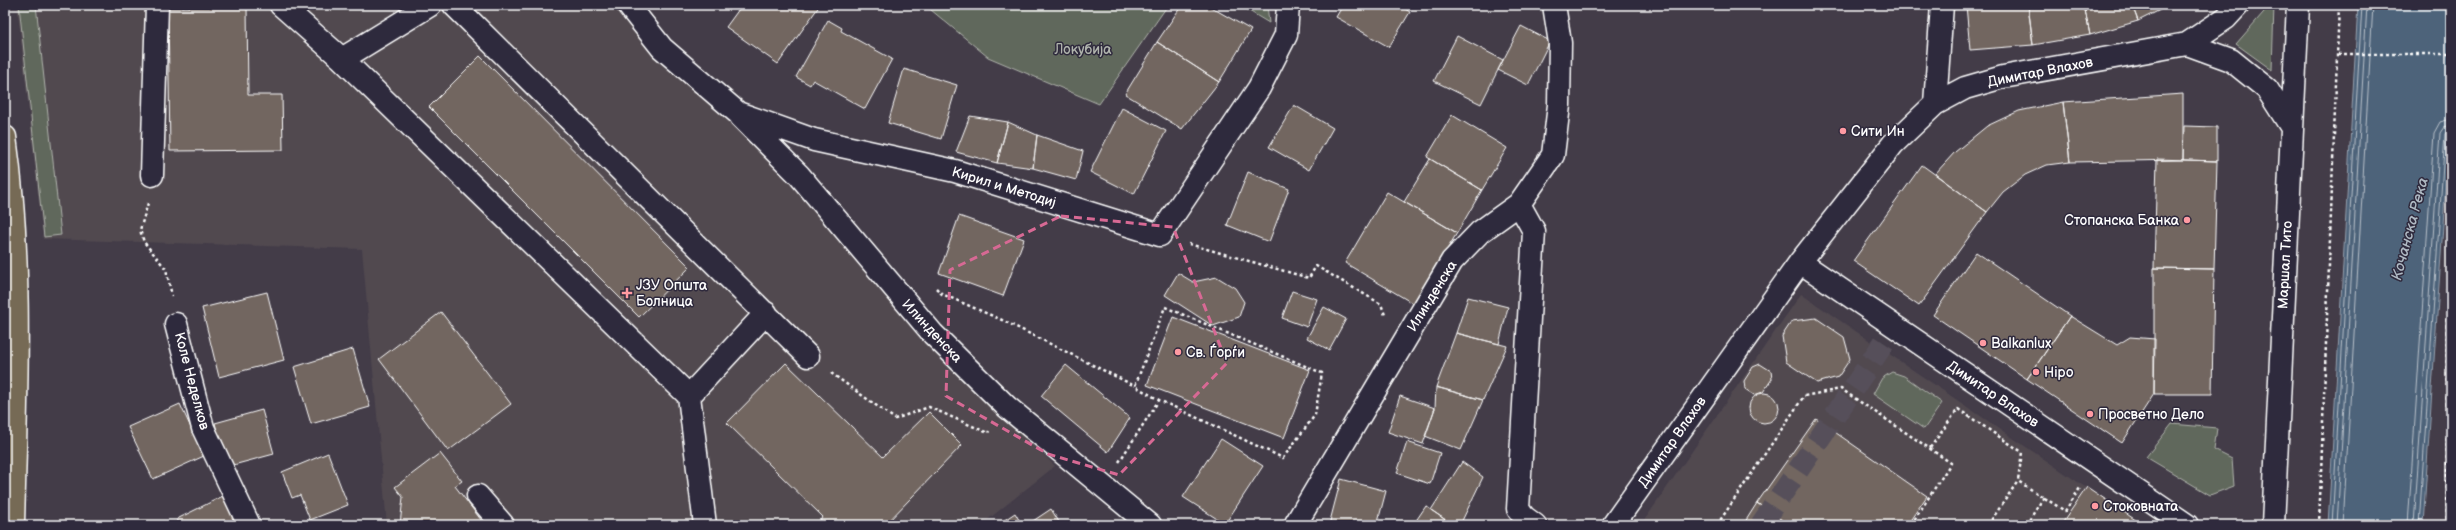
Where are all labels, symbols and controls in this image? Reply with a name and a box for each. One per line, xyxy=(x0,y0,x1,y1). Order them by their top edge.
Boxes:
park label: Локубија xyxy=(1053,41,1112,58)
street label: Димитар Влахов xyxy=(1986,53,2095,91)
place label: Сити Ин xyxy=(1851,123,1905,140)
marker: Сити Ин xyxy=(1838,126,1848,136)
street label: Кирил и Методиј xyxy=(950,163,1058,211)
water label: Кочанска Река xyxy=(2387,175,2433,282)
place label: Стопанска Банка xyxy=(2064,212,2180,229)
marker: Стопанска Банка xyxy=(2182,215,2192,225)
street label: Маршал Тито xyxy=(2274,221,2296,309)
street label: Илинденска xyxy=(1403,257,1461,335)
place label: ЈЗУ Општа Болница xyxy=(636,277,708,310)
marker: ЈЗУ Општа Болница xyxy=(621,287,633,299)
street label: Илинденска xyxy=(898,296,966,367)
street label: Коле Неделков xyxy=(171,330,213,432)
place label: Balkanlux xyxy=(1991,335,2052,352)
marker: Balkanlux xyxy=(1978,338,1988,348)
place label: Св. Ѓорѓи xyxy=(1186,343,1245,361)
marker: Св. Ѓорѓи xyxy=(1173,347,1183,357)
street label: Димитар Влахов xyxy=(1944,357,2043,431)
place label: Hipo xyxy=(2044,364,2074,381)
marker: Hipo xyxy=(2031,367,2041,377)
street label: Димитар Влахов xyxy=(1634,393,1710,491)
place label: Просветно Дело xyxy=(2098,406,2204,423)
marker: Просветно Дело xyxy=(2085,409,2095,419)
place label: Стоковната xyxy=(2103,498,2179,515)
marker: Стоковната xyxy=(2090,501,2100,511)

